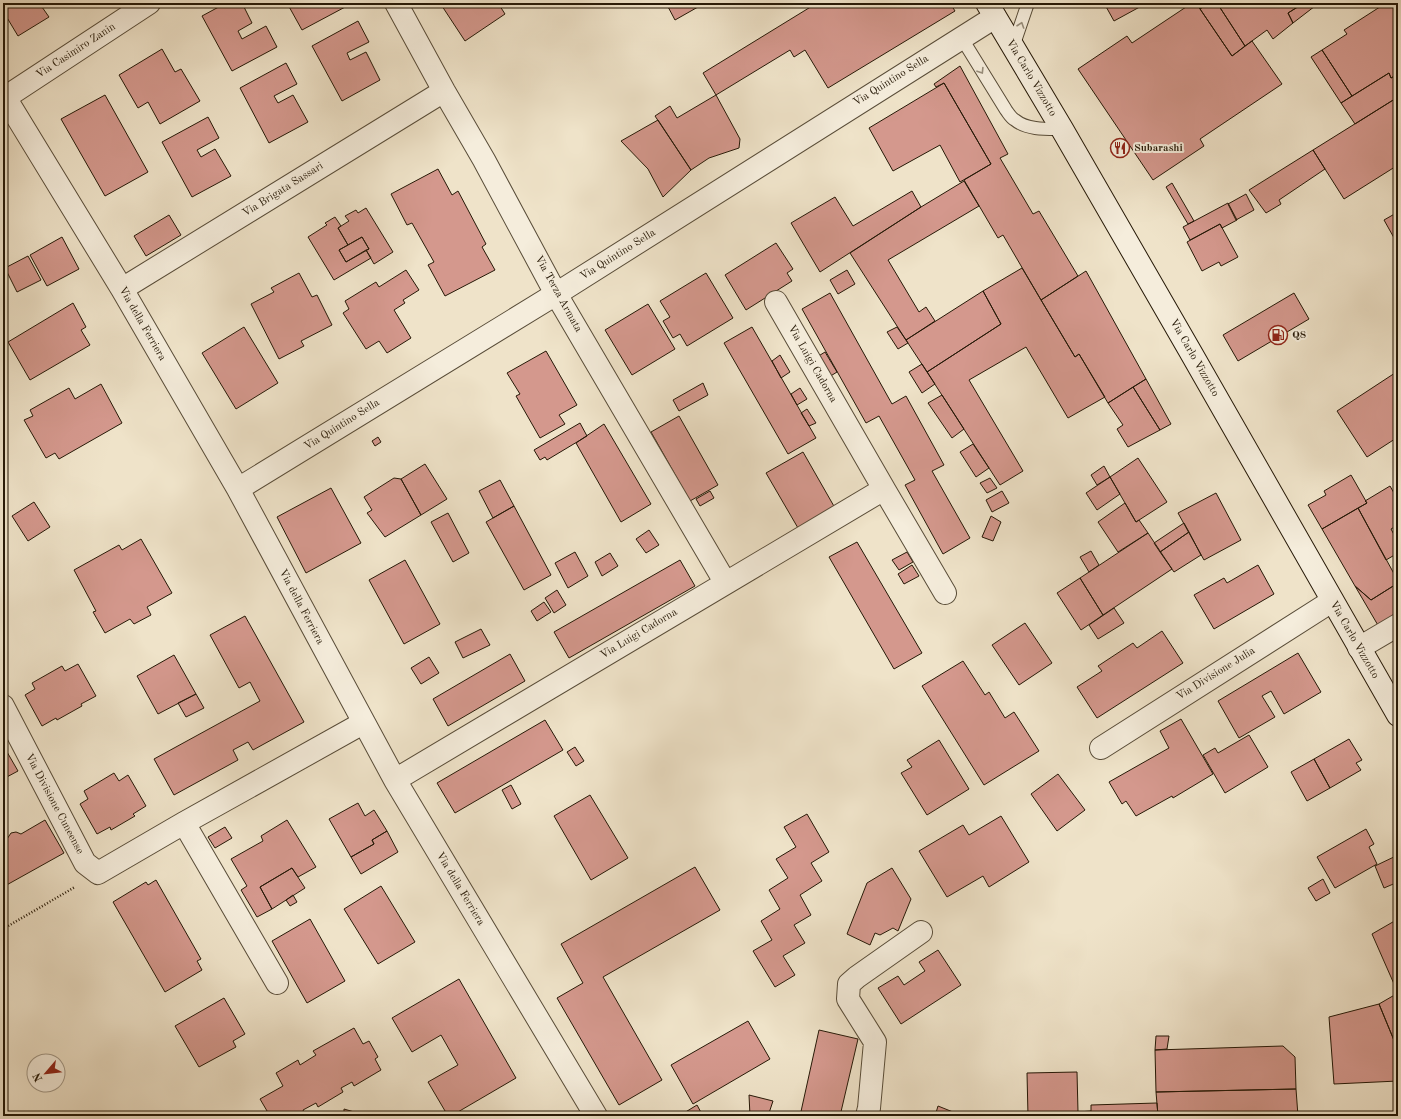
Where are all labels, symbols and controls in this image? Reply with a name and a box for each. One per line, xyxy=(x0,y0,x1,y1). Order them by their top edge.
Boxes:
street label: Via Casimiro Zanin xyxy=(34,21,118,81)
one-way arrow xyxy=(1016,22,1024,29)
street label: Via Carlo Vizzotto xyxy=(1004,38,1058,118)
street label: Via Quintino Sella xyxy=(851,53,931,109)
one-way arrow xyxy=(977,67,984,74)
restaurant icon: Subarashi xyxy=(1109,137,1131,159)
place label: Subarashi xyxy=(1134,143,1183,154)
street label: Via Brigata Sassari xyxy=(241,161,325,219)
street label: Via Quintino Sella xyxy=(578,227,658,283)
street label: Via Terza Armata xyxy=(532,254,584,335)
street label: Via della Ferriera xyxy=(116,285,168,363)
street label: Via Carlo Vizzotto xyxy=(1167,317,1221,399)
street label: Via Luigi Cadorna xyxy=(785,323,839,405)
fuel station icon: Q8 xyxy=(1267,324,1289,346)
place label: Q8 xyxy=(1292,330,1306,341)
street label: Via Quintino Sella xyxy=(302,397,382,453)
street label: Via della Ferriera xyxy=(277,568,326,647)
street label: Via Carlo Vizzotto xyxy=(1327,599,1381,681)
street label: Via Luigi Cadorna xyxy=(599,606,680,661)
street label: Via Divisione Julia xyxy=(1175,645,1258,703)
street label: Via Divisione Cuneense xyxy=(23,752,85,856)
street label: Via della Ferriera xyxy=(434,850,486,928)
north arrow xyxy=(26,1053,66,1093)
text: N xyxy=(31,1070,45,1083)

